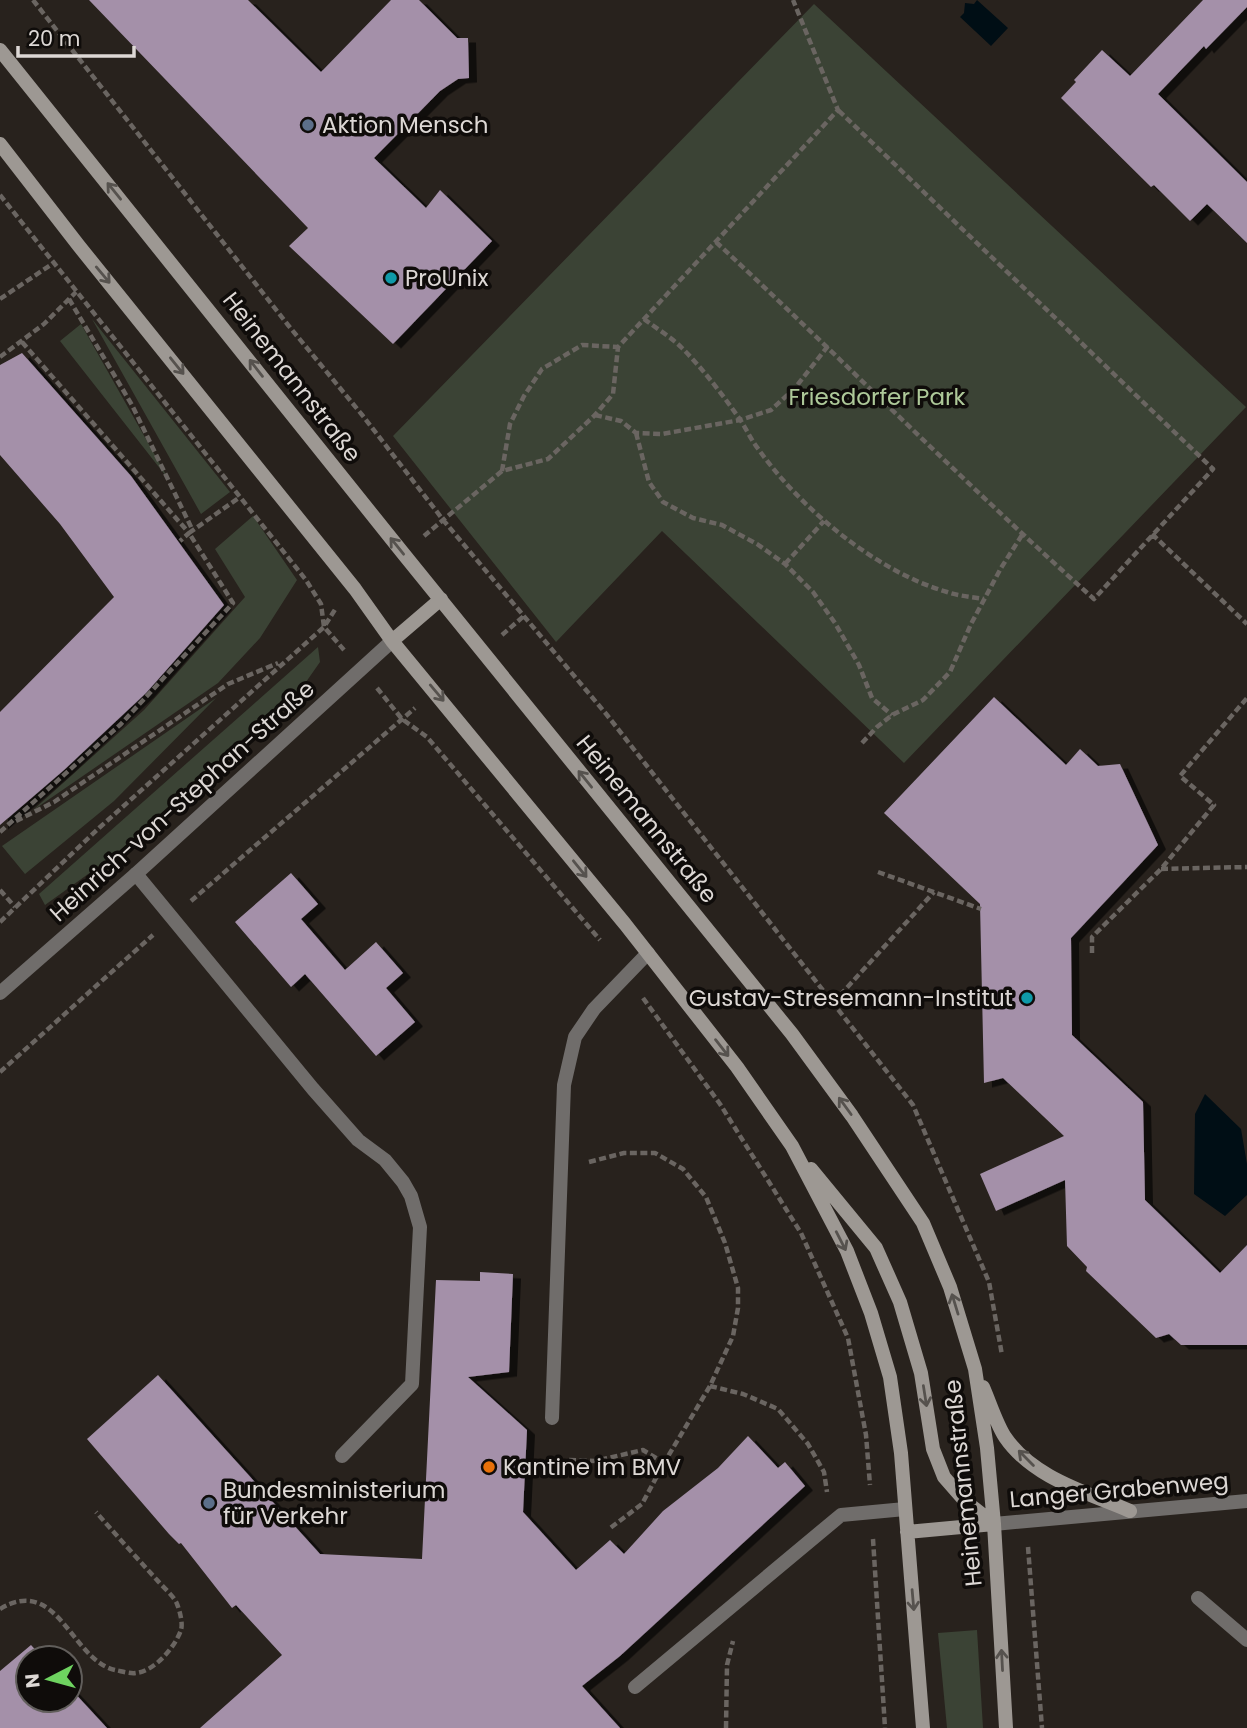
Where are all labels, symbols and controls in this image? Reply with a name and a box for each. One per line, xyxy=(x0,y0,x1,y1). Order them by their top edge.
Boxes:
scale bar xyxy=(18,14,133,58)
text: 20 m xyxy=(28,24,81,53)
place label: Aktion Mensch xyxy=(322,109,488,141)
marker: Aktion Mensch xyxy=(300,117,316,133)
one-way arrow xyxy=(106,182,121,200)
place label: ProUnix xyxy=(405,262,489,294)
one-way arrow xyxy=(94,266,110,284)
marker: ProUnix xyxy=(383,270,399,286)
street label: Heinemannstraße xyxy=(215,285,369,469)
one-way arrow xyxy=(169,356,185,374)
one-way arrow xyxy=(248,360,263,378)
park label: Friesdorfer Park xyxy=(789,381,966,413)
one-way arrow xyxy=(389,538,405,556)
street label: Heinrich-von-Stephan-Straße xyxy=(43,673,321,929)
one-way arrow xyxy=(429,684,444,702)
street label: Heinemannstraße xyxy=(569,728,725,910)
one-way arrow xyxy=(578,770,593,789)
one-way arrow xyxy=(573,860,588,878)
place label: Gustav-Stresemann-Institut xyxy=(689,982,1013,1014)
marker: Gustav-Stresemann-Institut xyxy=(1019,990,1035,1006)
one-way arrow xyxy=(714,1038,730,1056)
one-way arrow xyxy=(838,1097,852,1116)
one-way arrow xyxy=(834,1230,848,1250)
one-way arrow xyxy=(947,1293,960,1315)
street label: Heinemannstraße xyxy=(936,1378,990,1588)
one-way arrow xyxy=(919,1384,932,1407)
one-way arrow xyxy=(1017,1450,1034,1467)
place label: Kantine im BMV xyxy=(503,1451,682,1483)
marker: Kantine im BMV xyxy=(481,1459,497,1475)
street label: Langer Grabenweg xyxy=(1008,1464,1230,1516)
place label: Bundesministerium für Verkehr xyxy=(223,1474,445,1532)
marker: Bundesministerium für Verkehr xyxy=(201,1495,217,1511)
one-way arrow xyxy=(906,1589,919,1612)
north arrow xyxy=(14,1644,84,1714)
one-way arrow xyxy=(995,1649,1008,1672)
text: N xyxy=(18,1672,47,1689)

